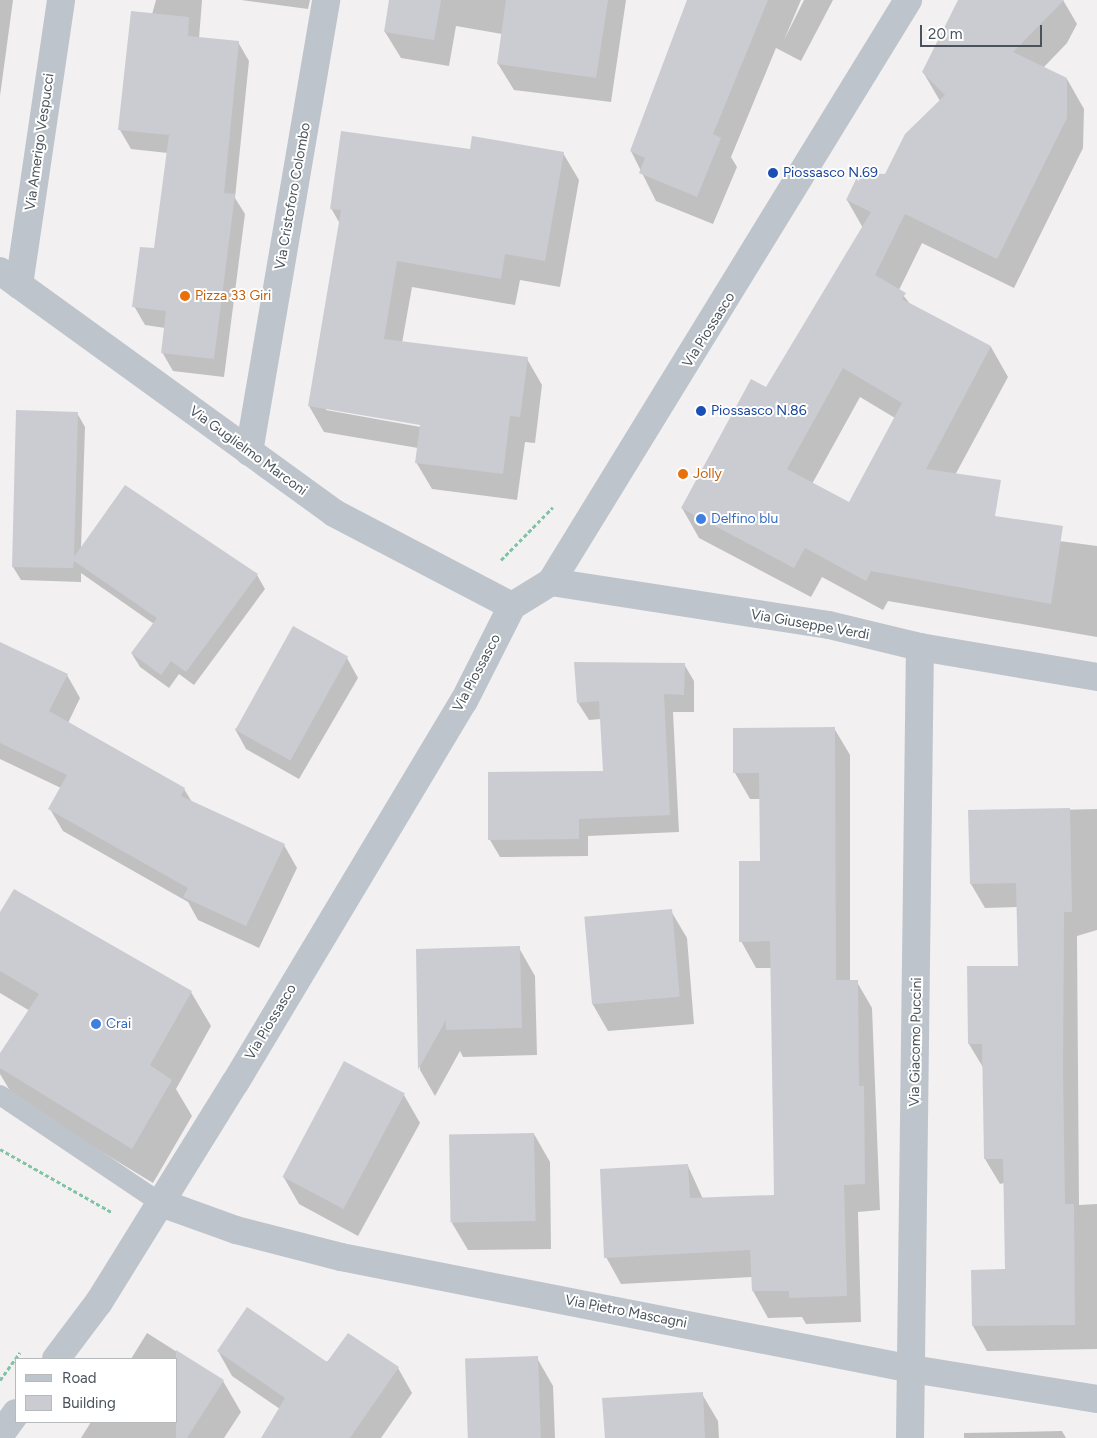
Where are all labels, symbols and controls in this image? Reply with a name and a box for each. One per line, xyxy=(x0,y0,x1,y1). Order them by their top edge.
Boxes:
scale bar xyxy=(922,15,1044,47)
text: 20 m xyxy=(928,25,962,43)
street label: Via Amerigo Vespucci xyxy=(22,72,58,212)
street label: Via Cristoforo Colombo xyxy=(272,121,314,271)
place label: Piossasco N.69 xyxy=(783,165,878,181)
marker: Piossasco N.69 xyxy=(767,167,779,179)
place label: Pizza 33 Giri xyxy=(195,288,271,304)
street label: Via Piossasco xyxy=(679,289,739,371)
marker: Pizza 33 Giri xyxy=(179,290,191,302)
street label: Via Guglielmo Marconi xyxy=(186,403,310,499)
place label: Piossasco N.86 xyxy=(711,403,807,419)
marker: Piossasco N.86 xyxy=(695,405,707,417)
place label: Jolly xyxy=(693,466,722,482)
marker: Jolly xyxy=(677,468,689,480)
place label: Delfino blu xyxy=(711,511,778,527)
marker: Delfino blu xyxy=(695,513,707,525)
street label: Via Giuseppe Verdi xyxy=(749,606,871,644)
street label: Via Piossasco xyxy=(450,631,504,715)
street label: Via Giacomo Puccini xyxy=(906,977,926,1107)
street label: Via Piossasco xyxy=(242,981,300,1063)
place label: Crai xyxy=(106,1016,131,1032)
marker: Crai xyxy=(90,1018,102,1030)
street label: Via Pietro Mascagni xyxy=(564,1292,688,1332)
legend xyxy=(15,1358,178,1423)
text: Road xyxy=(62,1369,97,1387)
text: Building xyxy=(62,1394,116,1412)

